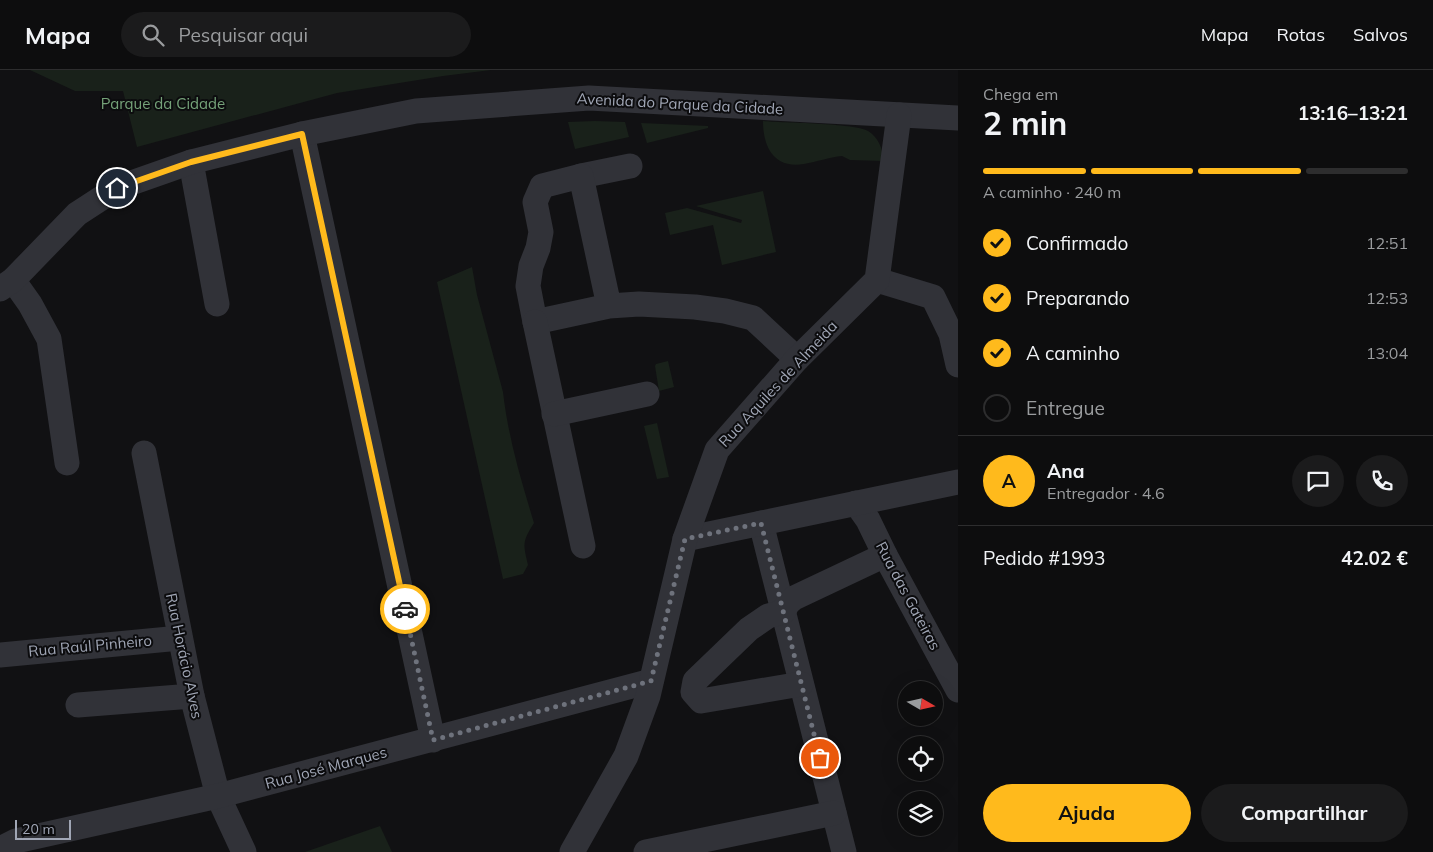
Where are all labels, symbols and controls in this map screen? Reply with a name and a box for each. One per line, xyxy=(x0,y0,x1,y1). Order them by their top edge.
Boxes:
search box xyxy=(121,12,471,57)
text: Mapa xyxy=(25,20,91,50)
icon: search xyxy=(139,21,167,49)
text: Pesquisar aqui xyxy=(179,23,308,47)
text: Mapa xyxy=(1201,23,1249,46)
text: Rotas xyxy=(1277,23,1325,46)
text: Salvos xyxy=(1353,23,1408,46)
text: Chega em xyxy=(983,84,1058,104)
street label: Avenida do Parque da Cidade xyxy=(576,89,784,118)
park label: Parque da Cidade xyxy=(101,94,225,113)
text: 13:16–13:21 xyxy=(1298,101,1408,125)
text: 2 min xyxy=(983,103,1067,143)
pin xyxy=(96,167,138,209)
icon: home xyxy=(103,174,131,202)
text: A caminho · 240 m xyxy=(983,182,1121,202)
icon: check xyxy=(983,229,1011,257)
text: Confirmado xyxy=(1026,231,1128,255)
text: 12:51 xyxy=(1366,233,1408,253)
icon: check xyxy=(983,284,1011,312)
text: Preparando xyxy=(1026,286,1130,310)
text: 12:53 xyxy=(1366,288,1408,308)
street label: Rua Aquiles de Almeida xyxy=(714,317,841,451)
icon: check xyxy=(983,339,1011,367)
text: A caminho xyxy=(1026,341,1120,365)
text: 13:04 xyxy=(1366,343,1408,363)
text: Entregue xyxy=(1026,396,1105,420)
button: chat xyxy=(1292,455,1344,507)
button: phone xyxy=(1356,455,1408,507)
text: Ana xyxy=(1047,459,1085,483)
text: A xyxy=(1002,469,1016,493)
text: Entregador · 4.6 xyxy=(1047,483,1164,503)
street label: Rua das Gateiras xyxy=(872,538,945,653)
text: Pedido #1993 xyxy=(983,546,1105,570)
text: 42.02 € xyxy=(1341,546,1408,570)
courier xyxy=(380,584,430,634)
street label: Rua Horácio Alves xyxy=(162,591,207,720)
icon: car xyxy=(391,595,419,623)
street label: Rua Raúl Pinheiro xyxy=(27,631,153,660)
north arrow xyxy=(898,681,942,726)
map controls xyxy=(898,681,943,836)
button: locate xyxy=(898,736,943,781)
pin xyxy=(799,737,841,779)
street label: Rua José Marques xyxy=(263,742,389,793)
icon: bag xyxy=(806,744,834,772)
button: Ajuda xyxy=(983,784,1191,842)
button: Compartilhar xyxy=(1201,784,1408,842)
button: layers xyxy=(898,791,943,836)
scale bar xyxy=(15,817,71,840)
text: 20 m xyxy=(22,820,55,838)

